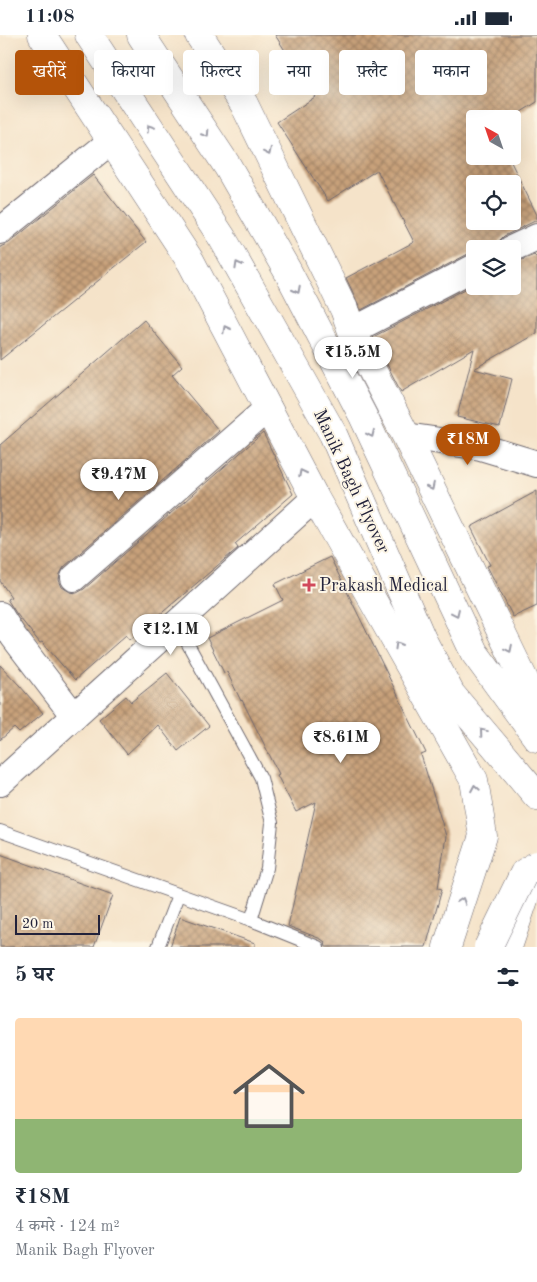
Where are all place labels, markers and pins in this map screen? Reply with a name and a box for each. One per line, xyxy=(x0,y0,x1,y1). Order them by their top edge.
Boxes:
pin: ₹15.5M xyxy=(312,337,394,379)
pin: ₹18M xyxy=(438,423,498,466)
pin: ₹9.47M xyxy=(78,459,160,501)
place label: Prakash Medical xyxy=(319,577,448,595)
marker: Prakash Medical xyxy=(303,579,315,591)
pin: ₹12.1M xyxy=(130,613,212,656)
pin: ₹8.61M xyxy=(300,721,382,764)

